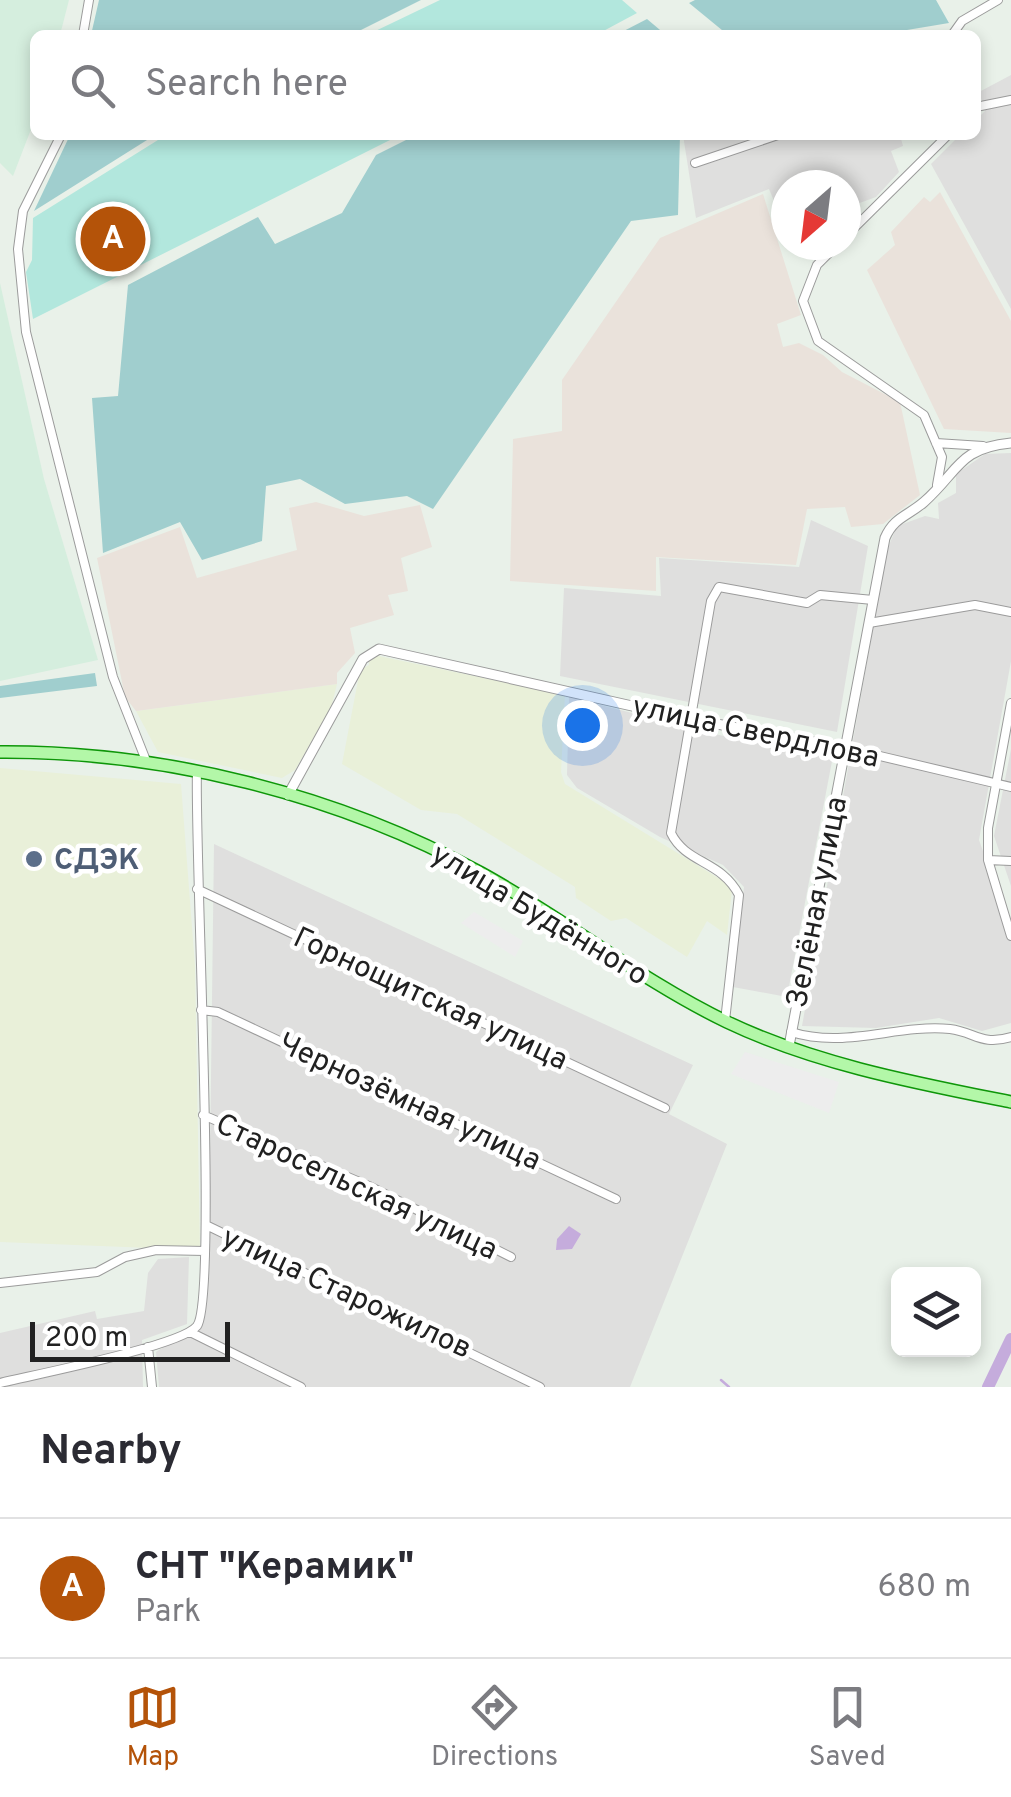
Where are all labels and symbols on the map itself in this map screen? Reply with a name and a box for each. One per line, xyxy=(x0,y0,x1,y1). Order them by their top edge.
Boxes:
north arrow xyxy=(771,170,861,260)
pin: A xyxy=(80,202,146,276)
street label: улица Свердлова xyxy=(629,689,882,778)
your location xyxy=(557,700,608,751)
street label: Зелёная улица xyxy=(780,794,857,1011)
street label: улица Будённого xyxy=(424,837,654,995)
place label: СДЭК xyxy=(54,843,140,880)
marker: СДЭК xyxy=(23,848,45,870)
street label: Горнощитская улица xyxy=(287,920,573,1080)
street label: Чернозёмная улица xyxy=(272,1026,546,1180)
street label: Старосельская улица xyxy=(209,1107,503,1270)
street label: улица Старожилов xyxy=(215,1220,477,1368)
scale bar xyxy=(30,1317,230,1362)

